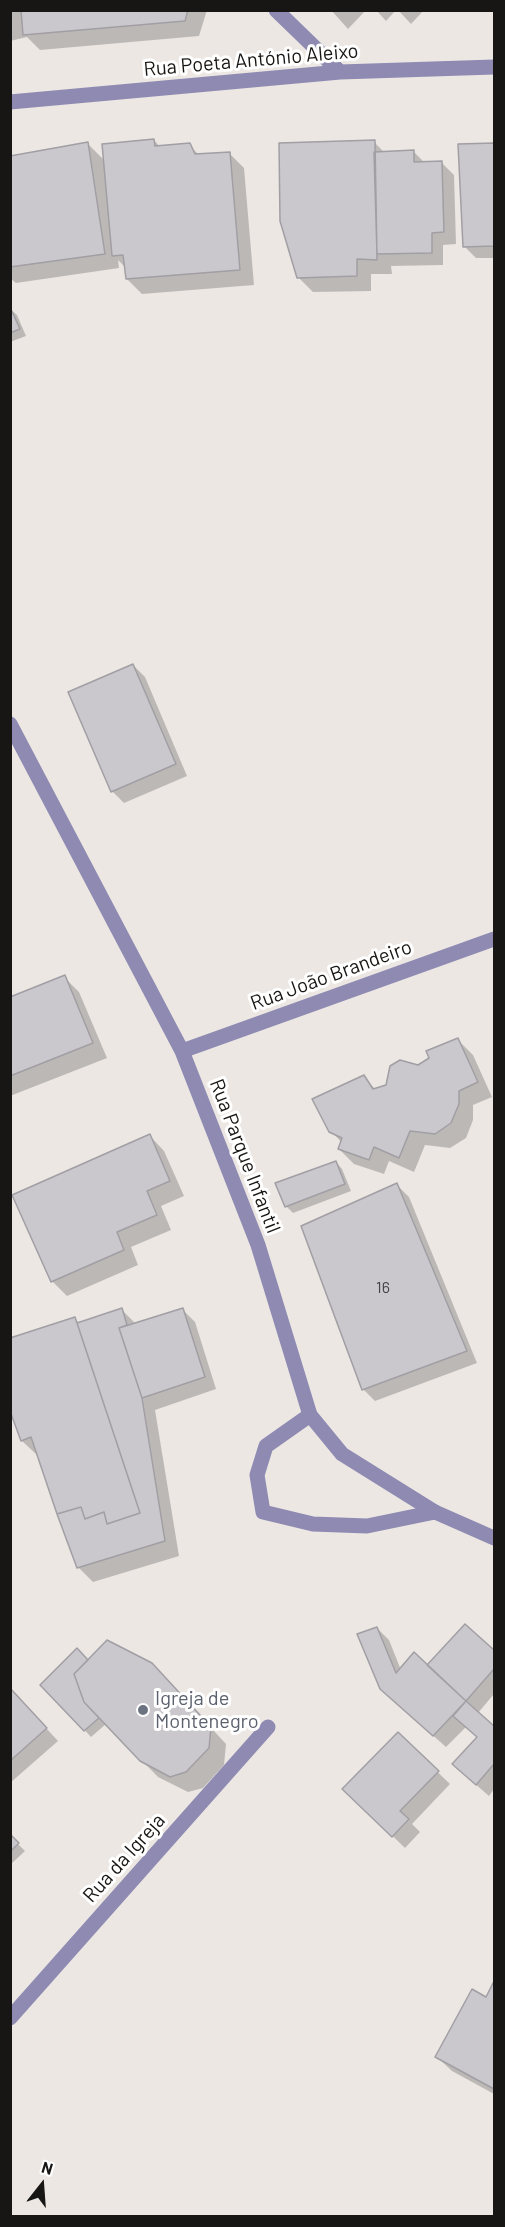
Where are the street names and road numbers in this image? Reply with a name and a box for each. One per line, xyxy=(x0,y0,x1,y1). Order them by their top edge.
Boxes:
street label: Rua Poeta António Aleixo xyxy=(143,39,359,81)
street label: Rua João Brandeiro xyxy=(247,935,415,1015)
street label: Rua Parque Infantil xyxy=(205,1075,285,1237)
street label: Rua da Igreja xyxy=(78,1809,170,1907)

